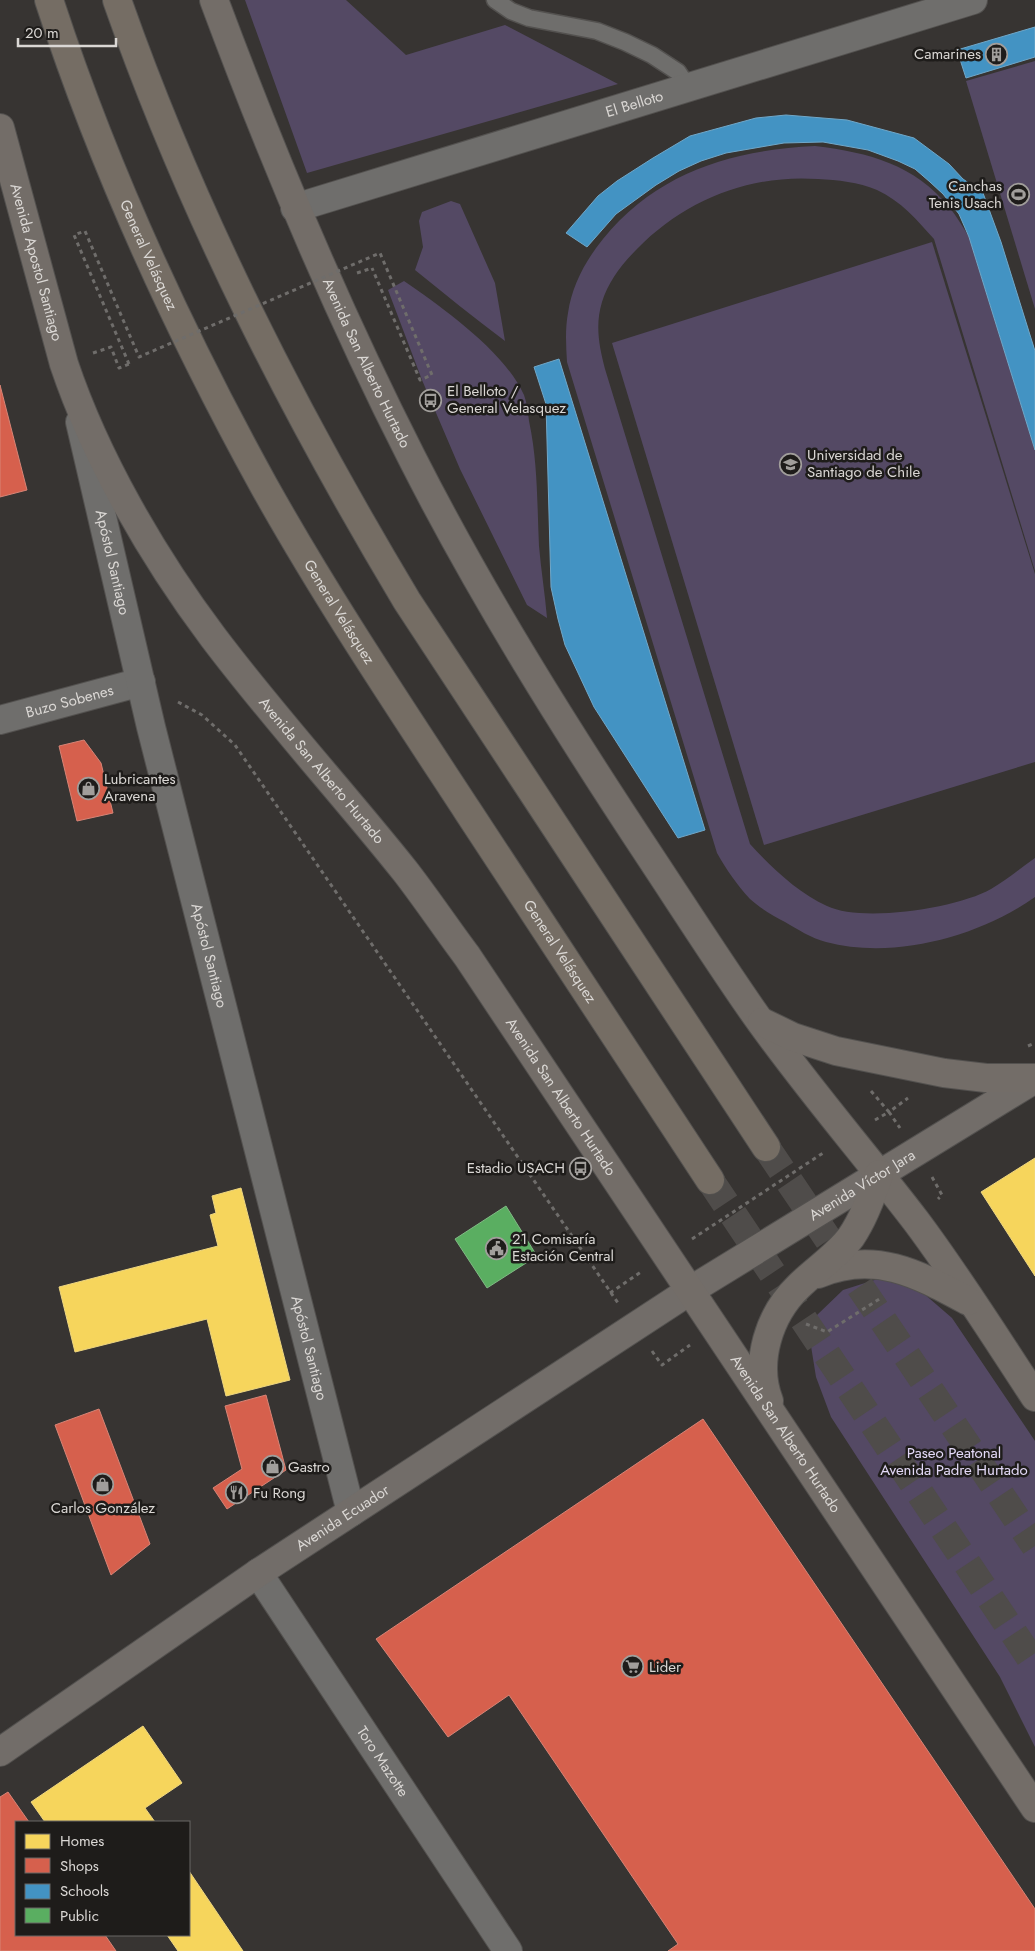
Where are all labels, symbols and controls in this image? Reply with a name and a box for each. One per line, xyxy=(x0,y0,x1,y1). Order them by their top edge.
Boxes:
scale bar xyxy=(18,15,115,47)
text: 20 m xyxy=(25,22,59,44)
building icon: Camarines xyxy=(985,42,1009,66)
place label: Camarines xyxy=(914,43,981,65)
street label: El Belloto xyxy=(603,85,666,123)
place label: Canchas Tenis Usach xyxy=(929,175,1002,214)
street label: Avenida Apostol Santiago xyxy=(4,181,68,344)
sports icon: Canchas Tenis Usach xyxy=(1006,183,1030,207)
street label: General Velásquez xyxy=(114,196,183,314)
street label: Avenida San Alberto Hurtado xyxy=(317,275,416,452)
place label: El Belloto / General Velasquez xyxy=(447,380,566,419)
bus stop icon: El Belloto / General Velasquez xyxy=(419,388,443,412)
place label: Universidad de Santiago de Chile xyxy=(807,444,921,483)
school or university icon: Universidad de Santiago de Chile xyxy=(779,452,803,476)
street label: Apóstol Santiago xyxy=(90,507,136,617)
street label: General Velásquez xyxy=(298,556,380,669)
street label: Buzo Sobenes xyxy=(23,679,116,724)
street label: Avenida San Alberto Hurtado xyxy=(254,692,390,849)
place label: Lubricantes Aravena xyxy=(104,768,176,807)
shop icon: Lubricantes Aravena xyxy=(76,776,100,800)
street label: General Velásquez xyxy=(518,896,602,1008)
street label: Apóstol Santiago xyxy=(185,901,233,1010)
street label: Avenida San Alberto Hurtado xyxy=(500,1013,622,1180)
street label: Avenida Víctor Jara xyxy=(805,1144,919,1226)
bus stop icon: Estadio USACH xyxy=(569,1156,593,1180)
place label: Estadio USACH xyxy=(467,1157,565,1179)
place label: 21 Comisaría Estación Central xyxy=(512,1228,614,1267)
public building icon: 21 Comisaría Estación Central xyxy=(484,1236,508,1260)
street label: Apóstol Santiago xyxy=(285,1293,333,1403)
street label: Avenida San Alberto Hurtado xyxy=(725,1350,846,1517)
park label: Paseo Peatonal Avenida Padre Hurtado xyxy=(880,1442,1028,1481)
shop icon: Gastro xyxy=(260,1455,284,1479)
place label: Gastro xyxy=(288,1456,330,1478)
shop icon: Carlos González xyxy=(91,1473,115,1497)
street label: Avenida Ecuador xyxy=(291,1479,394,1556)
restaurant icon: Fu Rong xyxy=(225,1481,249,1505)
place label: Fu Rong xyxy=(253,1482,306,1504)
place label: Carlos González xyxy=(51,1497,155,1519)
supermarket icon: Lider xyxy=(621,1655,645,1679)
place label: Lider xyxy=(649,1656,682,1678)
street label: Toro Mazotte xyxy=(351,1722,414,1801)
legend xyxy=(15,1821,190,1936)
text: Homes xyxy=(60,1830,104,1852)
text: Shops xyxy=(60,1855,99,1877)
text: Schools xyxy=(60,1880,109,1902)
text: Public xyxy=(60,1905,99,1927)

